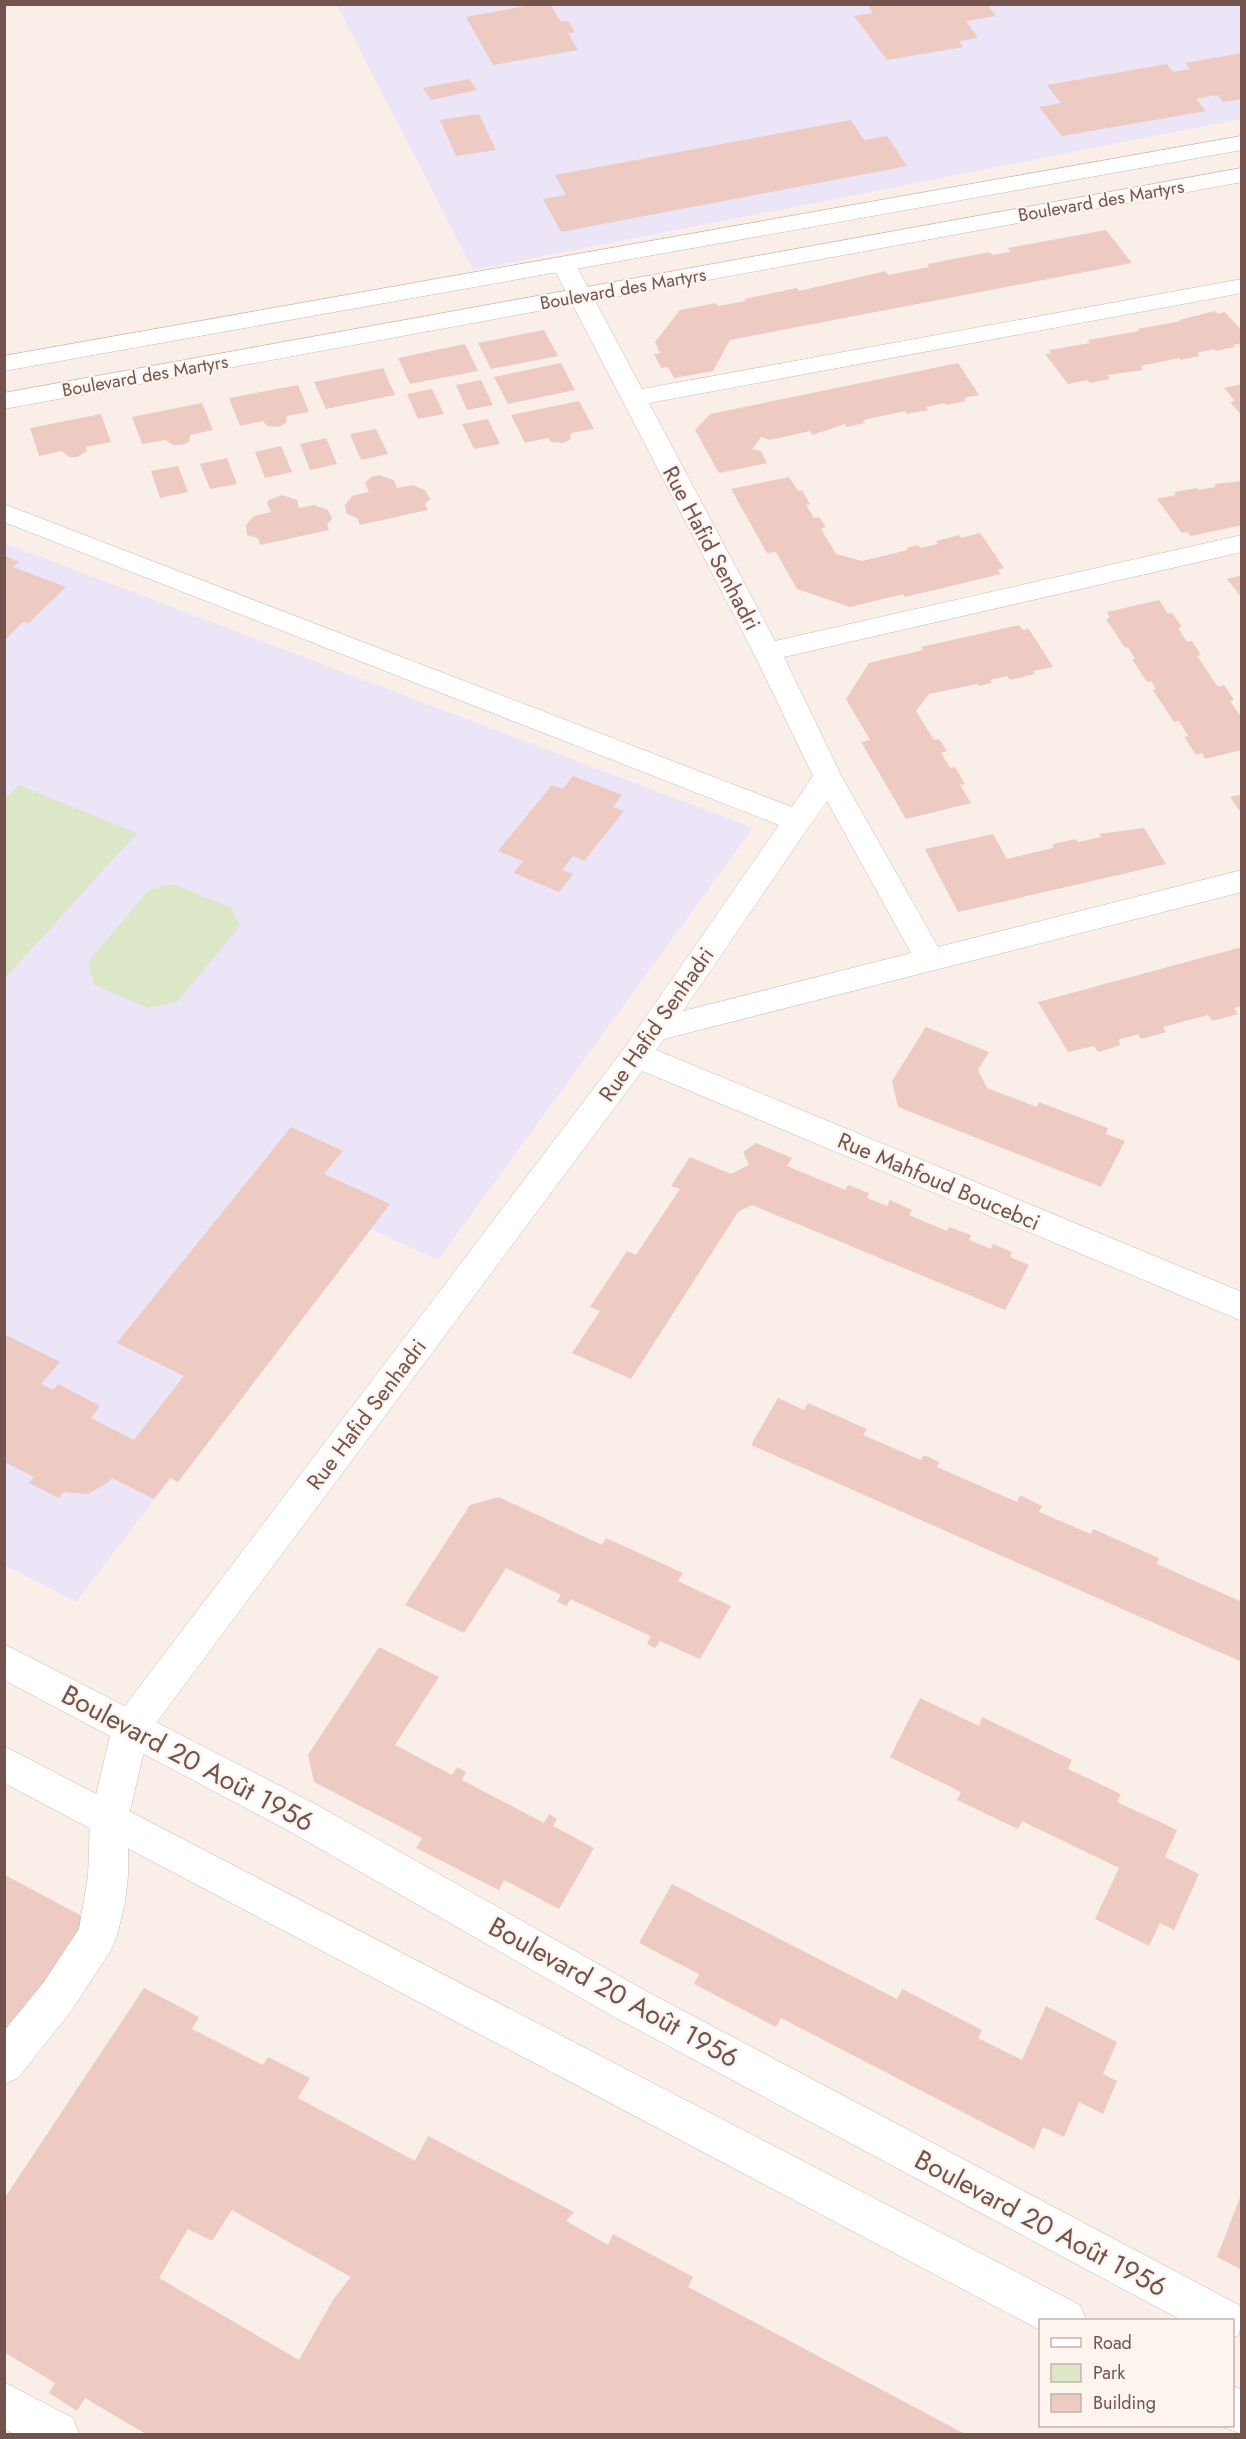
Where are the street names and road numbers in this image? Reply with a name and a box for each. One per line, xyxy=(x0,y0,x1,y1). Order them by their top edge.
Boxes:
street label: Boulevard des Martyrs xyxy=(1016,174,1186,228)
street label: Boulevard des Martyrs xyxy=(538,262,708,316)
street label: Boulevard des Martyrs xyxy=(60,349,230,403)
street label: Rue Hafid Senhadri xyxy=(655,460,769,636)
street label: Rue Hafid Senhadri xyxy=(591,940,721,1108)
street label: Rue Mahfoud Boucebci xyxy=(833,1124,1045,1238)
street label: Rue Hafid Senhadri xyxy=(298,1332,434,1496)
street label: Boulevard 20 Août 1956 xyxy=(55,1675,321,1841)
street label: Boulevard 20 Août 1956 xyxy=(482,1907,746,2077)
street label: Boulevard 20 Août 1956 xyxy=(908,2140,1174,2306)

